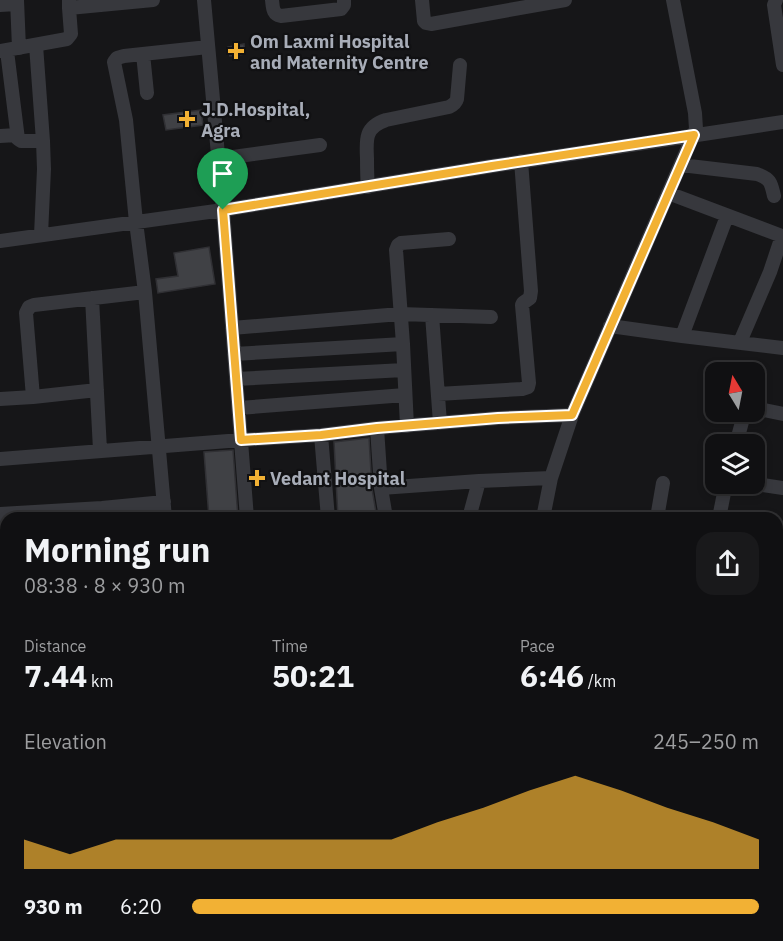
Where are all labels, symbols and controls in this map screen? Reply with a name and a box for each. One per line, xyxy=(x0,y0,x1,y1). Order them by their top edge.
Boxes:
place label: Om Laxmi Hospital and Maternity Centre xyxy=(250,30,429,74)
marker: Om Laxmi Hospital and Maternity Centre xyxy=(227,42,245,60)
place label: J.D.Hospital, Agra xyxy=(201,98,310,142)
marker: J.D.Hospital, Agra xyxy=(178,110,196,128)
pin xyxy=(197,148,248,210)
icon: arrive xyxy=(206,157,239,190)
north arrow xyxy=(705,362,765,422)
map controls xyxy=(705,362,765,494)
button: layers xyxy=(705,434,765,494)
place label: Vedant Hospital xyxy=(270,467,406,490)
marker: Vedant Hospital xyxy=(248,469,266,487)
text: Morning run xyxy=(24,528,210,571)
button: share xyxy=(696,532,759,595)
text: 08:38 · 8 × 930 m xyxy=(24,572,185,599)
text: Distance xyxy=(24,636,86,656)
text: Time xyxy=(272,636,308,656)
text: Pace xyxy=(520,636,555,656)
text: 7.44 xyxy=(24,656,87,695)
text: 50:21 xyxy=(272,656,354,695)
text: 6:46 xyxy=(520,656,584,695)
text: km xyxy=(87,671,114,691)
text: /km xyxy=(584,671,616,691)
text: Elevation xyxy=(24,728,107,755)
text: 245–250 m xyxy=(653,728,759,755)
text: 930 m xyxy=(24,893,83,920)
text: 6:20 xyxy=(120,893,162,920)

